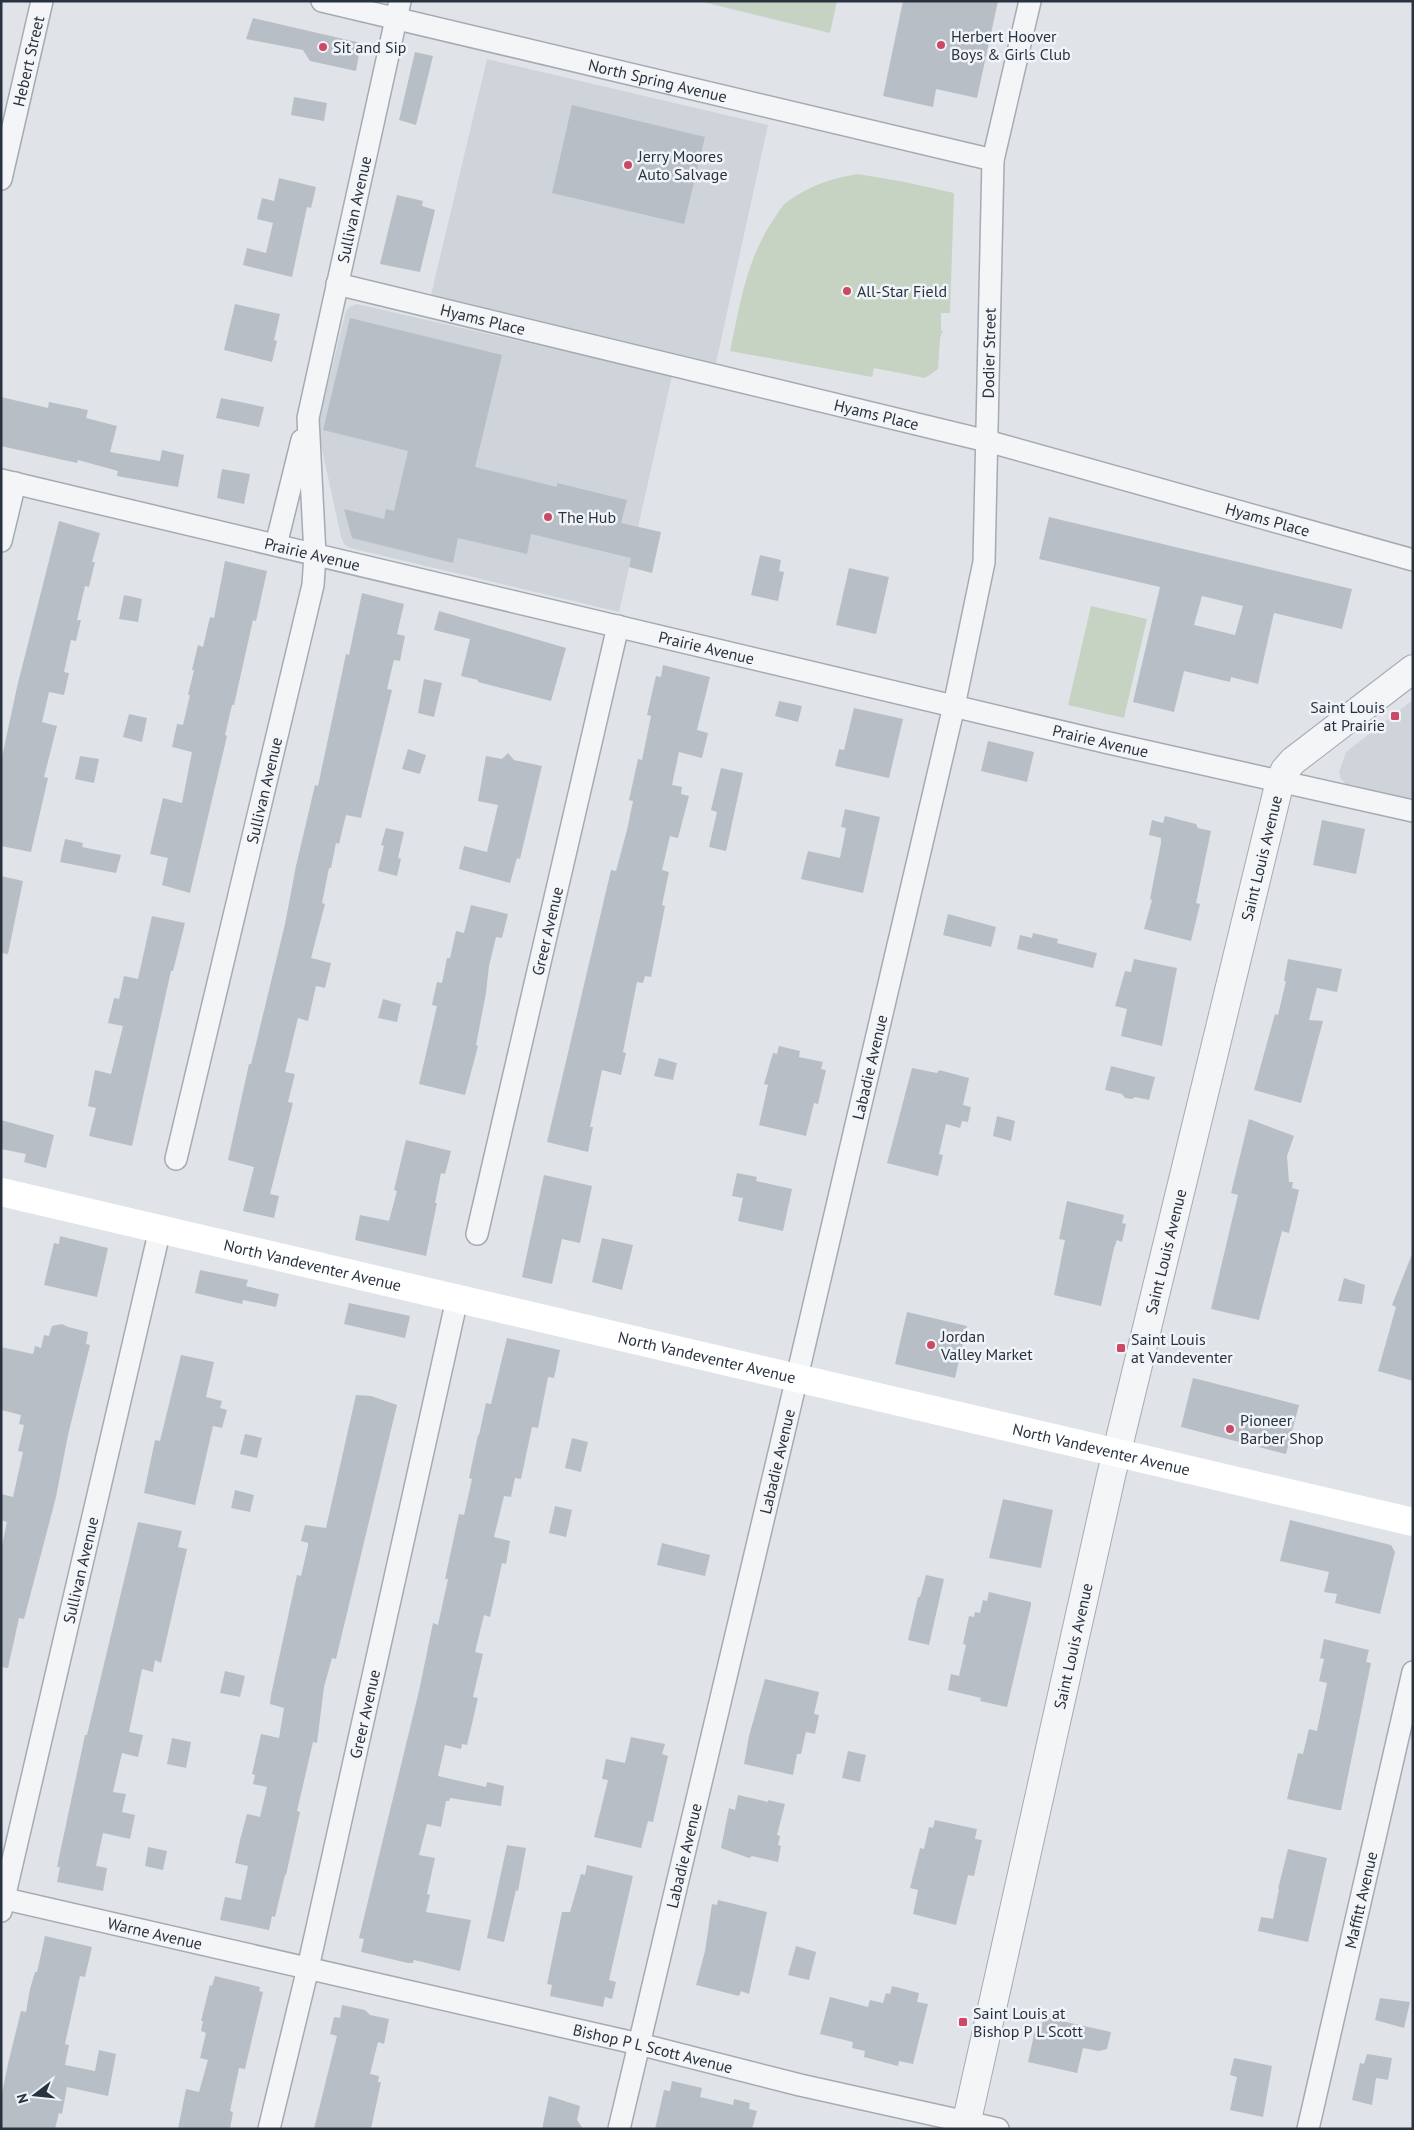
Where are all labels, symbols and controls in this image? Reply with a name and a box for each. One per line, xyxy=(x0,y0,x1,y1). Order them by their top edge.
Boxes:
street label: Hebert Street xyxy=(8,13,48,108)
place label: Herbert Hoover Boys & Girls Club xyxy=(951,26,1071,64)
place label: Sit and Sip xyxy=(333,37,407,57)
marker: Herbert Hoover Boys & Girls Club xyxy=(935,39,947,51)
marker: Sit and Sip xyxy=(317,41,329,53)
street label: North Spring Avenue xyxy=(586,54,729,107)
place label: Jerry Moores Auto Salvage xyxy=(637,146,728,184)
street label: Sullivan Avenue xyxy=(333,154,376,265)
marker: Jerry Moores Auto Salvage xyxy=(622,159,634,171)
place label: All-Star Field xyxy=(857,281,947,301)
marker: All-Star Field xyxy=(841,285,853,297)
street label: Hyams Place xyxy=(438,299,527,339)
street label: Dodier Street xyxy=(978,307,1000,399)
street label: Hyams Place xyxy=(832,394,921,434)
street label: Hyams Place xyxy=(1223,498,1312,541)
place label: The Hub xyxy=(558,507,616,527)
marker: The Hub xyxy=(542,511,554,523)
street label: Prairie Avenue xyxy=(262,533,362,575)
street label: Prairie Avenue xyxy=(657,626,756,668)
place label: Saint Louis at Prairie xyxy=(1310,697,1385,735)
marker: Saint Louis at Prairie xyxy=(1389,710,1401,722)
street label: Prairie Avenue xyxy=(1051,720,1150,762)
street label: Sullivan Avenue xyxy=(242,735,286,846)
street label: Saint Louis Avenue xyxy=(1236,793,1286,923)
street label: Greer Avenue xyxy=(527,885,567,977)
street label: Labadie Avenue xyxy=(848,1013,891,1122)
street label: Saint Louis Avenue xyxy=(1141,1187,1190,1316)
street label: North Vandeventer Avenue xyxy=(222,1234,403,1295)
place label: Jordan Valley Market xyxy=(940,1326,1033,1364)
street label: North Vandeventer Avenue xyxy=(616,1327,798,1387)
place label: Saint Louis at Vandeventer xyxy=(1131,1329,1233,1367)
marker: Jordan Valley Market xyxy=(925,1339,937,1351)
marker: Saint Louis at Vandeventer xyxy=(1115,1342,1127,1354)
street label: Labadie Avenue xyxy=(755,1407,799,1516)
place label: Pioneer Barber Shop xyxy=(1240,1410,1324,1448)
street label: North Vandeventer Avenue xyxy=(1011,1419,1192,1480)
marker: Pioneer Barber Shop xyxy=(1224,1423,1236,1435)
street label: Sullivan Avenue xyxy=(58,1515,103,1625)
street label: Saint Louis Avenue xyxy=(1049,1581,1097,1711)
street label: Greer Avenue xyxy=(345,1667,384,1760)
street label: Labadie Avenue xyxy=(662,1801,706,1910)
street label: Maffitt Avenue xyxy=(1340,1849,1381,1950)
street label: Warne Avenue xyxy=(106,1913,204,1954)
place label: Saint Louis at Bishop P L Scott xyxy=(973,2003,1083,2041)
marker: Saint Louis at Bishop P L Scott xyxy=(957,2016,969,2028)
street label: Bishop P L Scott Avenue xyxy=(571,2019,735,2077)
north arrow xyxy=(10,2070,60,2120)
text: N xyxy=(13,2092,32,2105)

